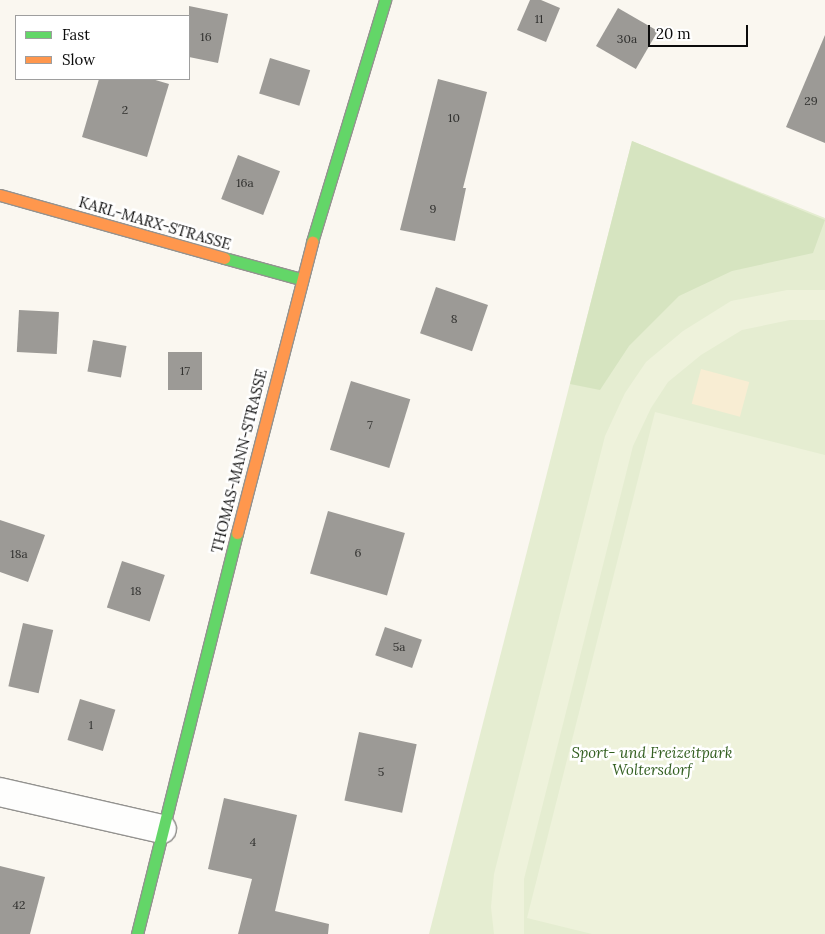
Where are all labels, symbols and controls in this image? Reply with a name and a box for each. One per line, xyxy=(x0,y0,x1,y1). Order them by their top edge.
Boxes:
house number: 11 xyxy=(535,12,543,26)
legend xyxy=(15,15,190,80)
scale bar xyxy=(650,15,750,47)
text: 20 m xyxy=(656,24,691,43)
text: Fast xyxy=(62,25,90,44)
house number: 16 xyxy=(200,30,212,44)
house number: 30a xyxy=(617,32,637,46)
text: Slow xyxy=(62,50,95,69)
house number: 29 xyxy=(804,94,818,108)
house number: 2 xyxy=(122,103,128,117)
house number: 10 xyxy=(448,111,460,125)
house number: 16a xyxy=(236,176,254,190)
street label: KARL-MARX-STRASSE xyxy=(77,193,233,253)
house number: 9 xyxy=(430,202,436,216)
house number: 8 xyxy=(451,312,457,326)
house number: 17 xyxy=(180,364,190,378)
street label: THOMAS-MANN-STRASSE xyxy=(207,367,271,555)
house number: 7 xyxy=(367,418,373,432)
house number: 6 xyxy=(355,546,361,560)
house number: 18a xyxy=(10,547,28,561)
house number: 18 xyxy=(130,584,142,598)
house number: 5a xyxy=(393,640,405,654)
house number: 1 xyxy=(89,718,93,732)
park label: Sport- und Freizeitpark Woltersdorf xyxy=(571,743,733,778)
house number: 5 xyxy=(378,765,384,779)
house number: 4 xyxy=(250,835,256,849)
house number: 42 xyxy=(13,898,25,912)

